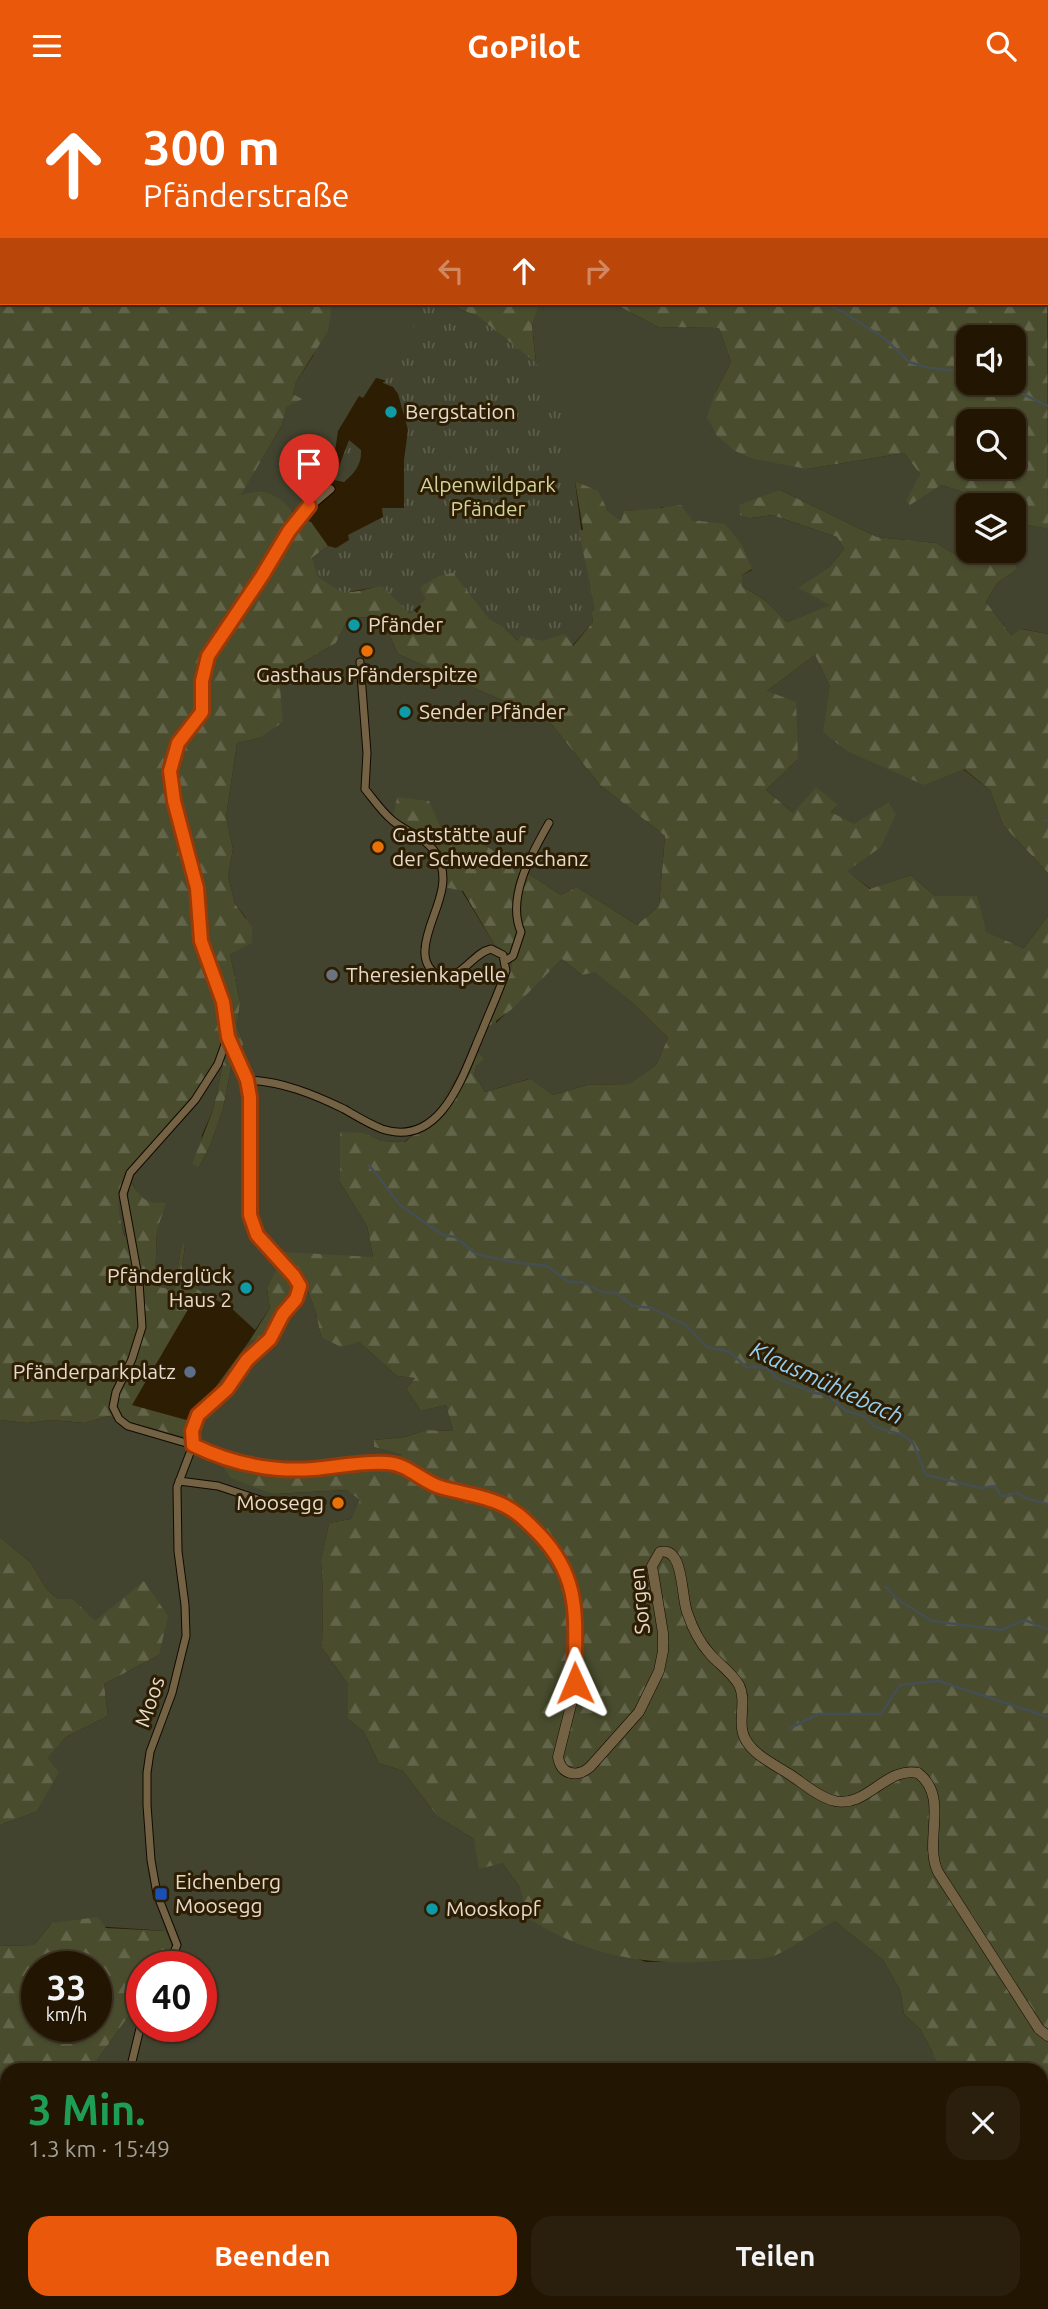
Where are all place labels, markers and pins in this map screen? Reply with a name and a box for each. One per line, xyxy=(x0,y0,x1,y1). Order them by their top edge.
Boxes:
place label: Bergstation xyxy=(405,399,516,423)
marker: Bergstation xyxy=(383,404,399,420)
pin xyxy=(279,434,339,506)
place label: Pfänder xyxy=(368,612,443,636)
marker: Pfänder xyxy=(346,617,362,633)
marker: Gasthaus Pfänderspitze xyxy=(359,643,375,659)
place label: Gasthaus Pfänderspitze xyxy=(256,662,478,686)
place label: Sender Pfänder xyxy=(419,699,565,723)
marker: Sender Pfänder xyxy=(397,704,413,720)
place label: Gaststätte auf der Schwedenschanz xyxy=(392,822,588,870)
marker: Gaststätte auf der Schwedenschanz xyxy=(370,839,386,855)
place label: Theresienkapelle xyxy=(346,962,506,986)
marker: Theresienkapelle xyxy=(324,967,340,983)
place label: Pfänderglück Haus 2 xyxy=(107,1263,232,1311)
marker: Pfänderglück Haus 2 xyxy=(238,1280,254,1296)
place label: Pfänderparkplatz xyxy=(13,1359,176,1383)
marker: Pfänderparkplatz xyxy=(182,1364,198,1380)
place label: Moosegg xyxy=(236,1490,324,1514)
marker: Moosegg xyxy=(330,1495,346,1511)
place label: Eichenberg Moosegg xyxy=(175,1869,281,1917)
marker: Eichenberg Moosegg xyxy=(153,1886,169,1902)
place label: Mooskopf xyxy=(446,1896,542,1920)
marker: Mooskopf xyxy=(424,1901,440,1917)

